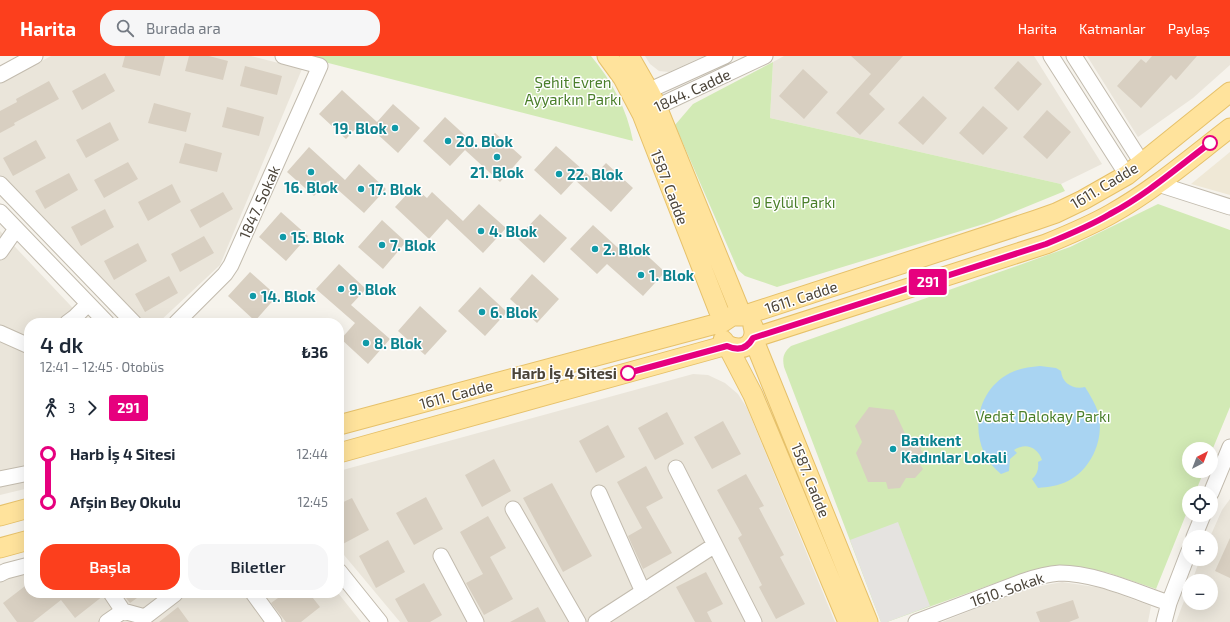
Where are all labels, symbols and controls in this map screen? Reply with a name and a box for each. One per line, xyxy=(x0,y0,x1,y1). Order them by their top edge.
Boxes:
search box xyxy=(100,10,380,46)
text: Harita xyxy=(20,17,76,40)
icon: search xyxy=(114,17,136,39)
text: Burada ara xyxy=(146,19,221,37)
text: Harita xyxy=(1018,20,1057,37)
text: Katmanlar xyxy=(1079,20,1146,37)
text: Paylaş xyxy=(1168,20,1210,37)
street label: 1844. Cadde xyxy=(651,64,733,116)
park label: Şehit Evren Ayyarkın Parkı xyxy=(525,73,621,108)
place label: 19. Blok xyxy=(333,119,388,137)
marker: 19. Blok xyxy=(390,123,400,133)
place label: 20. Blok xyxy=(456,132,513,150)
unlabelled marker xyxy=(1202,135,1218,151)
marker: 20. Blok xyxy=(443,136,453,146)
street label: 1587. Cadde xyxy=(647,147,693,227)
marker: 21. Blok xyxy=(492,152,502,162)
street label: 1611. Cadde xyxy=(1067,158,1141,212)
street label: 1847. Sokak xyxy=(235,162,283,242)
place label: 21. Blok xyxy=(470,163,525,181)
place label: 22. Blok xyxy=(567,165,624,183)
marker: 16. Blok xyxy=(306,167,316,177)
marker: 22. Blok xyxy=(554,169,564,179)
place label: 16. Blok xyxy=(284,178,339,196)
place label: 17. Blok xyxy=(369,180,422,198)
marker: 17. Blok xyxy=(356,184,366,194)
park label: 9 Eylül Parkı xyxy=(752,193,836,211)
place label: 4. Blok xyxy=(489,222,538,240)
marker: 4. Blok xyxy=(476,226,486,236)
place label: 15. Blok xyxy=(291,228,345,246)
marker: 15. Blok xyxy=(278,232,288,242)
place label: 7. Blok xyxy=(390,236,437,254)
marker: 7. Blok xyxy=(377,240,387,250)
place label: 2. Blok xyxy=(603,240,651,258)
marker: 2. Blok xyxy=(590,244,600,254)
place label: 1. Blok xyxy=(649,266,695,284)
line badge: 291 xyxy=(905,269,951,295)
marker: 1. Blok xyxy=(636,270,646,280)
text: 291 xyxy=(917,273,939,290)
street label: 1611. Cadde xyxy=(762,277,840,317)
place label: 9. Blok xyxy=(349,280,397,298)
marker: 9. Blok xyxy=(336,284,346,294)
place label: 14. Blok xyxy=(261,287,316,305)
marker: 14. Blok xyxy=(248,291,258,301)
place label: 6. Blok xyxy=(490,303,538,321)
marker: 6. Blok xyxy=(477,307,487,317)
text: 4 dk xyxy=(40,331,83,357)
place label: 8. Blok xyxy=(374,334,423,352)
marker: 8. Blok xyxy=(361,338,371,348)
text: ₺36 xyxy=(302,343,328,361)
text: 12:41 – 12:45 · Otobüs xyxy=(40,359,164,375)
place label: Harb İş 4 Sitesi xyxy=(511,364,617,384)
marker: Harb İş 4 Sitesi xyxy=(620,365,636,381)
street label: 1611. Cadde xyxy=(417,376,495,412)
icon: walk xyxy=(40,397,62,419)
icon: forward xyxy=(81,397,103,419)
text: 291 xyxy=(117,399,140,416)
text: 3 xyxy=(68,400,75,416)
park label: Vedat Dalokay Parkı xyxy=(976,407,1110,425)
place label: Batıkent Kadınlar Lokali xyxy=(901,431,1007,466)
street label: 1587. Cadde xyxy=(788,440,834,520)
north arrow xyxy=(1182,442,1218,478)
map controls xyxy=(1182,442,1218,610)
marker: Batıkent Kadınlar Lokali xyxy=(888,444,898,454)
text: Harb İş 4 Sitesi xyxy=(70,445,176,463)
text: 12:44 xyxy=(296,446,328,462)
button: locate xyxy=(1182,486,1218,522)
text: Afşin Bey Okulu xyxy=(70,493,181,511)
text: 12:45 xyxy=(297,494,328,510)
button: + xyxy=(1182,530,1218,566)
button: Başla xyxy=(40,544,180,590)
button: Biletler xyxy=(188,544,328,590)
street label: 1610. Sokak xyxy=(968,568,1047,610)
button: − xyxy=(1182,574,1218,610)

